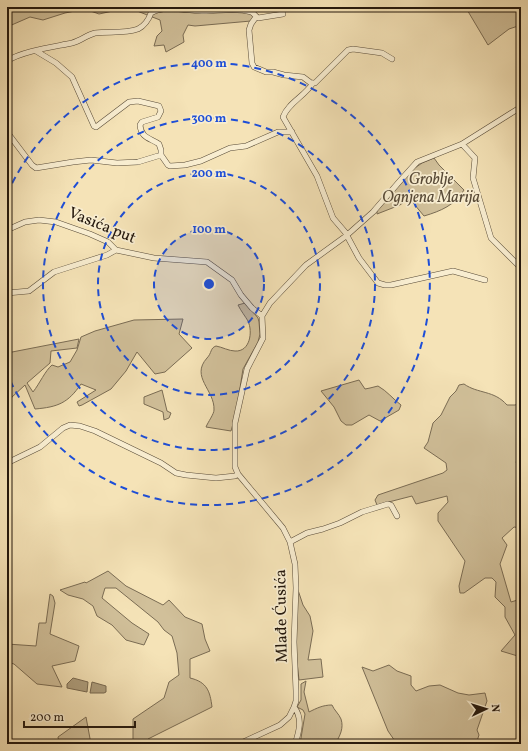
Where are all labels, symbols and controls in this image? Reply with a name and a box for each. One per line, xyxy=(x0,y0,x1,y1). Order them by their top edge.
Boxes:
text: 400 m xyxy=(191,56,227,72)
text: 300 m xyxy=(192,111,227,127)
text: 200 m xyxy=(191,166,227,182)
park label: Groblje Ognjena Marija xyxy=(382,169,481,209)
street label: Vasića put xyxy=(65,202,140,250)
text: 100 m xyxy=(192,222,226,238)
centre of rings xyxy=(202,277,216,291)
street label: Mlađe Ćusića xyxy=(270,569,294,663)
north arrow xyxy=(466,689,506,729)
scale bar xyxy=(24,703,135,729)
text: N xyxy=(487,704,502,713)
text: 200 m xyxy=(30,710,64,726)

